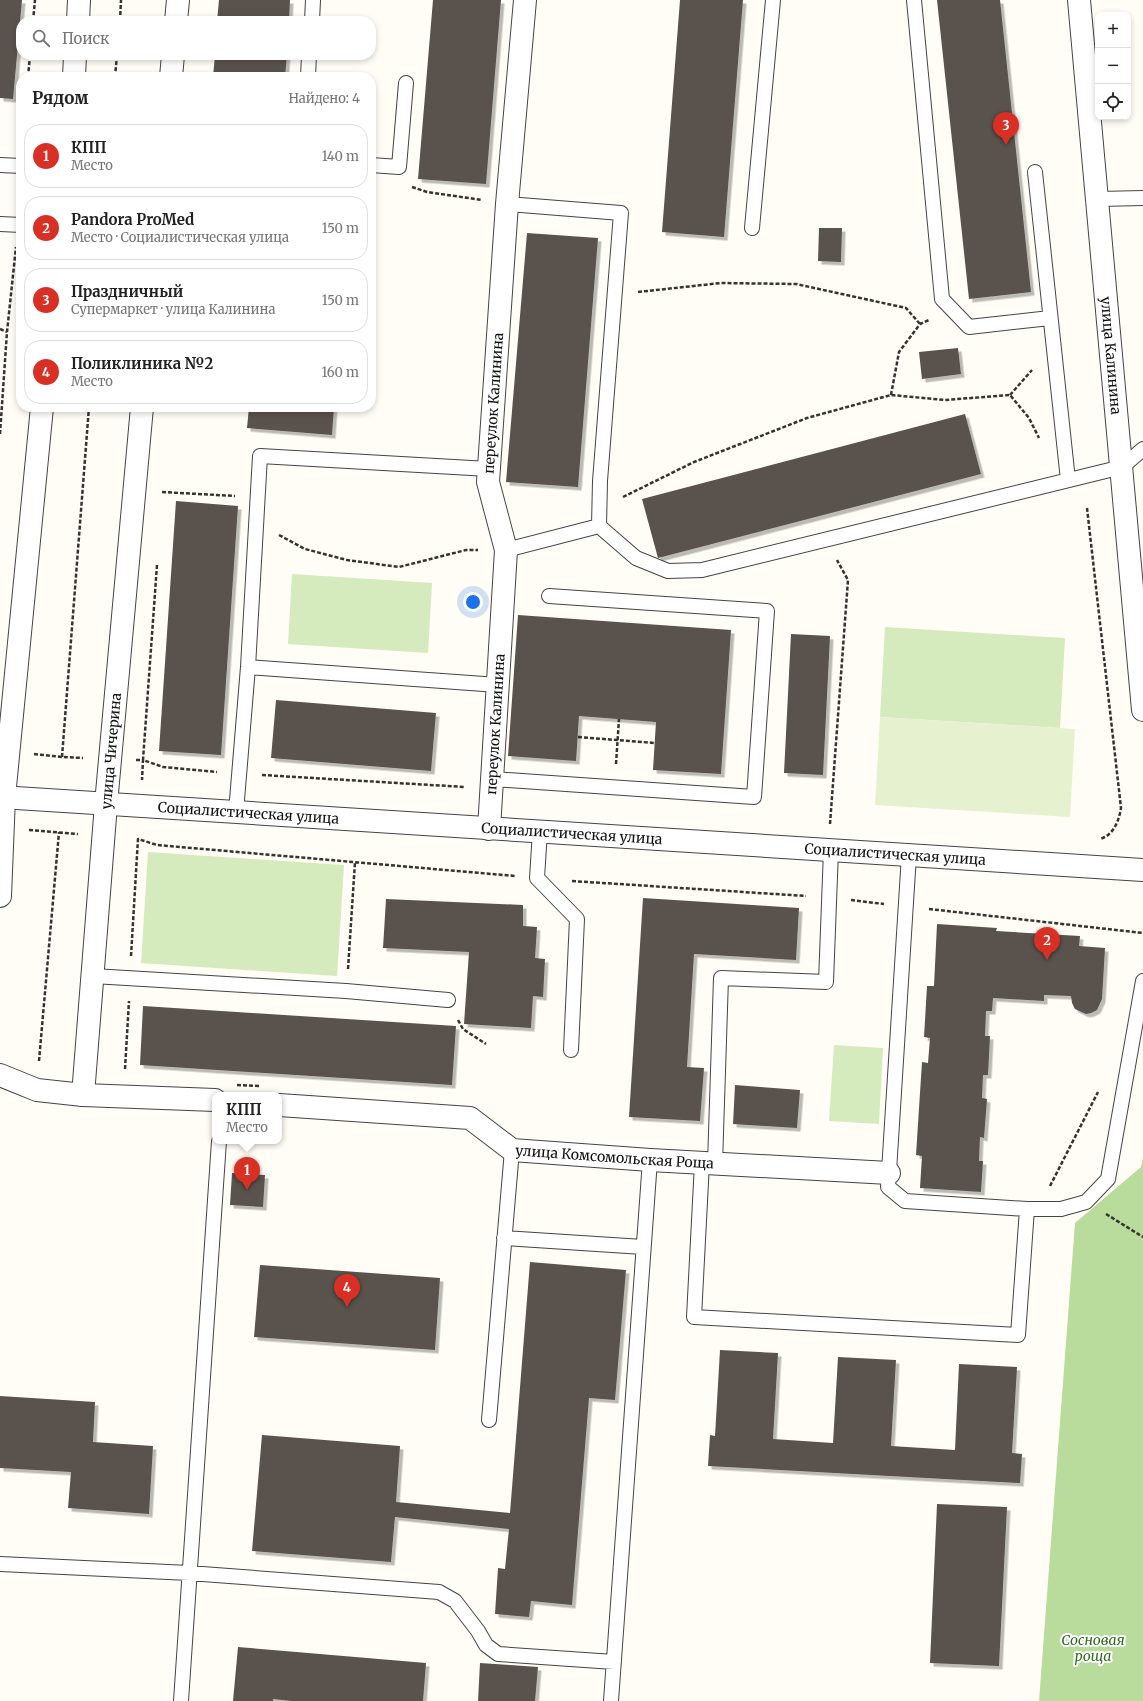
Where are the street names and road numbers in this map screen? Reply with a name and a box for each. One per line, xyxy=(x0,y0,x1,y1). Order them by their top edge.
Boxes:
street label: улица Калинина xyxy=(1097,296,1125,416)
street label: переулок Калинина xyxy=(480,331,507,474)
street label: переулок Калинина xyxy=(482,653,509,795)
street label: улица Чичерина xyxy=(97,692,125,810)
street label: Социалистическая улица xyxy=(157,798,340,828)
street label: Социалистическая улица xyxy=(481,819,663,848)
street label: Социалистическая улица xyxy=(804,839,987,869)
street label: улица Комсомольская Роща xyxy=(515,1141,715,1172)

